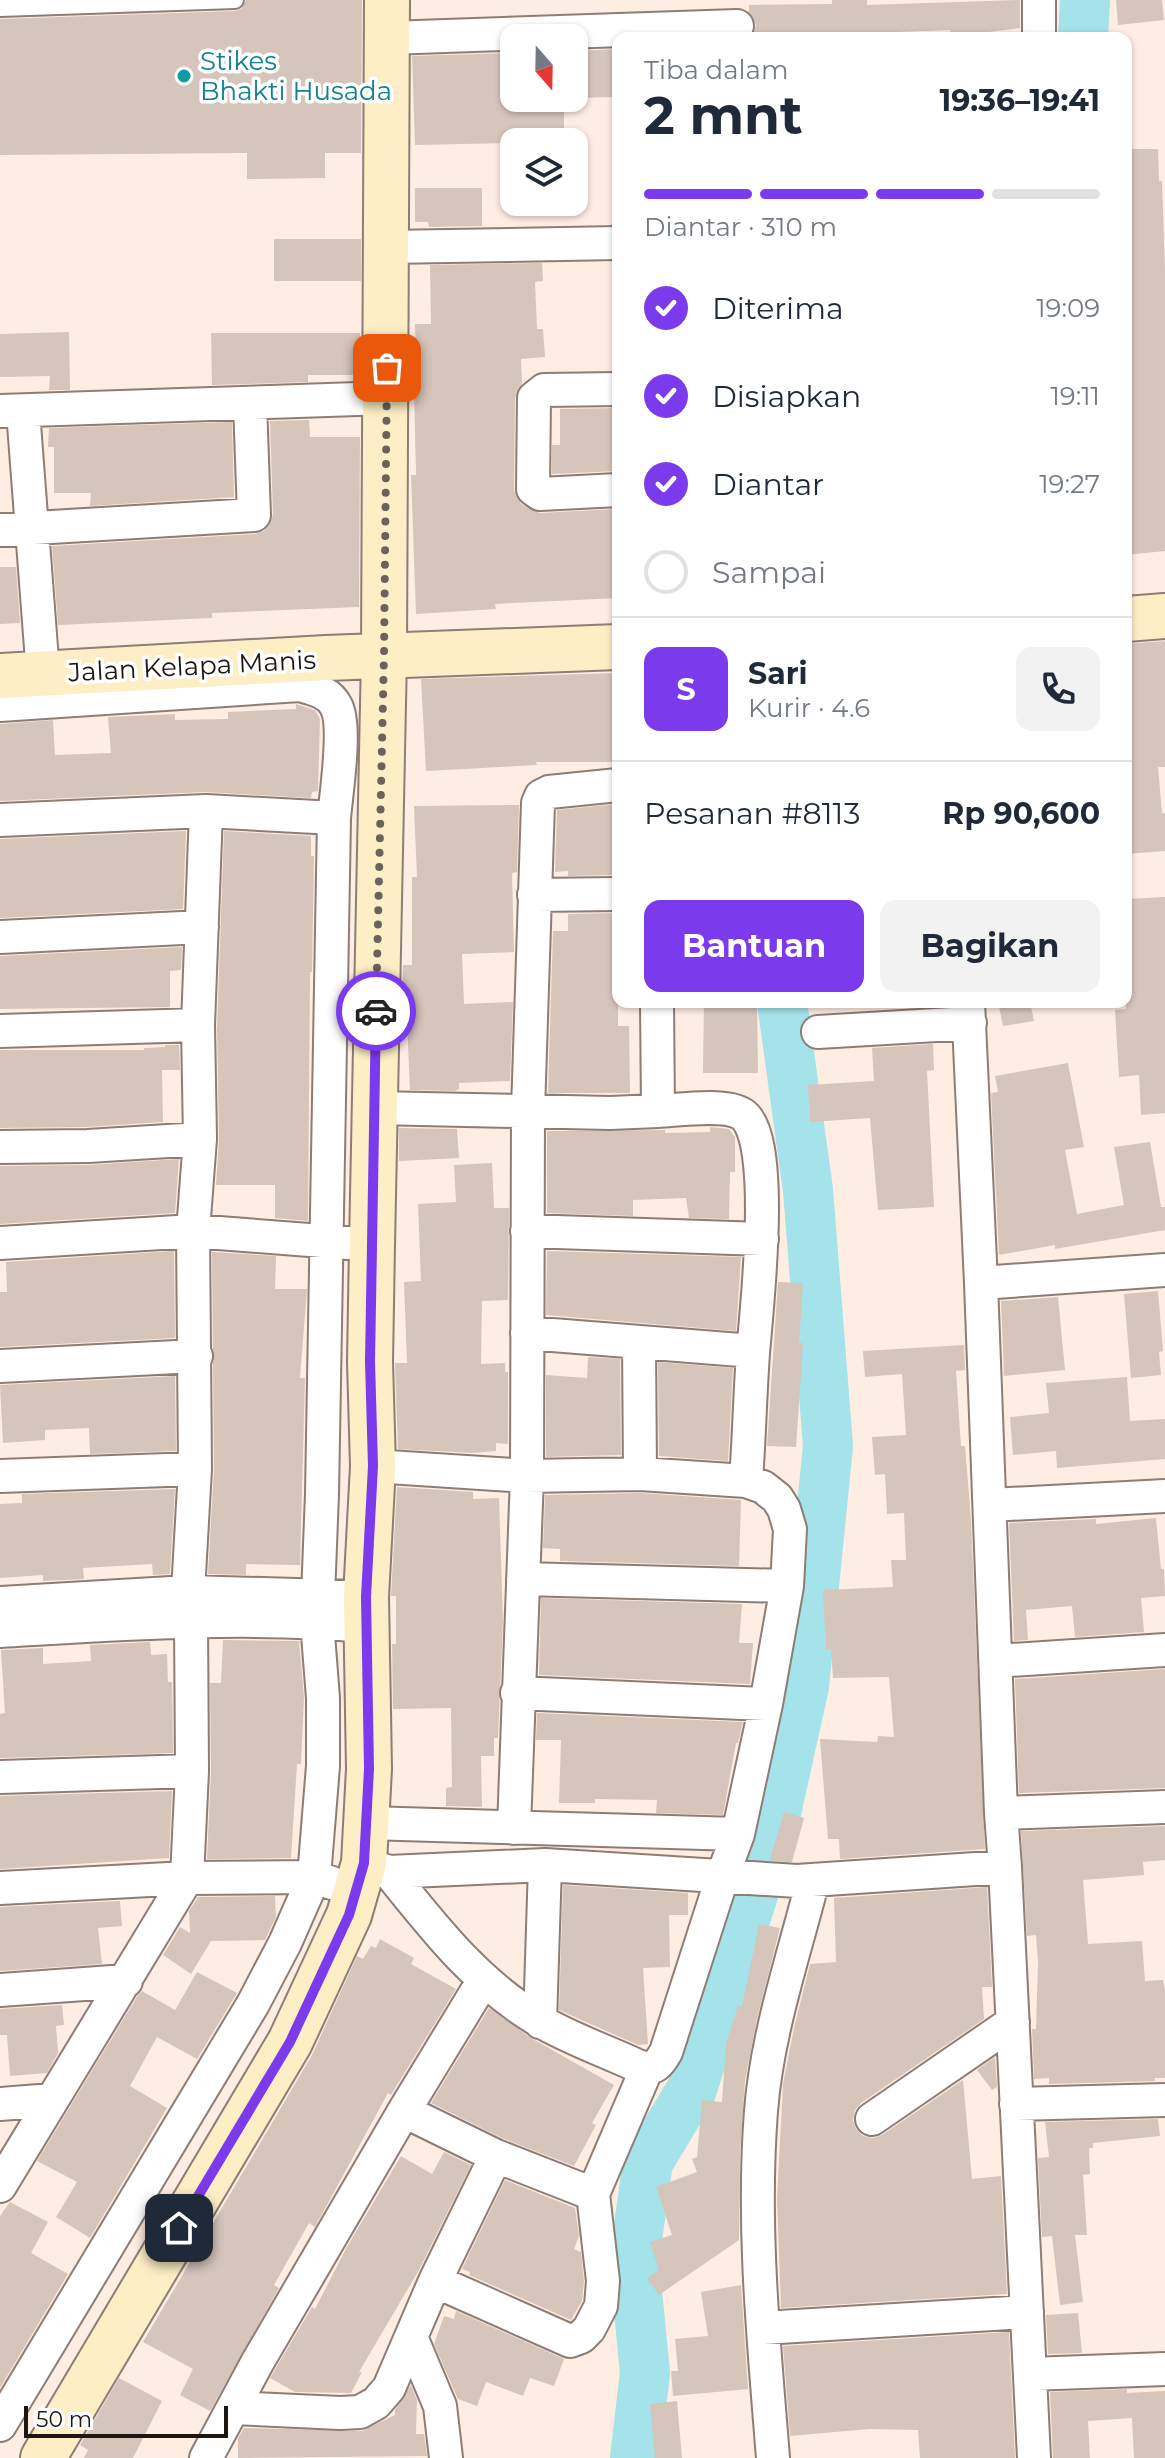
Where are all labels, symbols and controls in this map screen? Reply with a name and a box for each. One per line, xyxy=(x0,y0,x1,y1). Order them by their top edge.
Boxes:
north arrow xyxy=(500,24,588,112)
map controls xyxy=(500,24,588,216)
place label: Stikes Bhakti Husada xyxy=(200,45,392,107)
text: Tiba dalam xyxy=(644,54,789,86)
marker: Stikes Bhakti Husada xyxy=(175,67,193,85)
text: 19:36–19:41 xyxy=(939,82,1100,119)
text: 2 mnt xyxy=(644,84,803,147)
button: layers xyxy=(500,128,588,216)
text: Diantar · 310 m xyxy=(644,211,837,243)
icon: check xyxy=(644,286,688,330)
text: Diterima xyxy=(712,290,844,327)
text: 19:09 xyxy=(1036,292,1100,324)
pin xyxy=(353,334,421,402)
icon: bag xyxy=(365,346,409,390)
icon: check xyxy=(644,374,688,418)
text: Disiapkan xyxy=(712,378,861,415)
text: 19:11 xyxy=(1050,380,1100,412)
icon: check xyxy=(644,462,688,506)
text: Diantar xyxy=(712,466,824,503)
text: 19:27 xyxy=(1039,468,1100,500)
text: Sampai xyxy=(712,554,826,591)
street label: Jalan Kelapa Manis xyxy=(66,644,317,689)
button: phone xyxy=(1016,647,1100,731)
text: Sari xyxy=(748,655,808,692)
text: S xyxy=(676,671,696,708)
text: Kurir · 4.6 xyxy=(748,692,870,724)
text: Pesanan #8113 xyxy=(644,795,860,832)
text: Rp 90,600 xyxy=(942,795,1100,832)
button: Bantuan xyxy=(644,900,864,992)
button: Bagikan xyxy=(880,900,1100,992)
courier xyxy=(336,971,416,1051)
icon: car xyxy=(354,989,398,1033)
pin xyxy=(145,2194,213,2262)
icon: home xyxy=(157,2206,201,2250)
scale bar xyxy=(24,2402,228,2438)
text: 50 m xyxy=(36,2406,92,2433)

